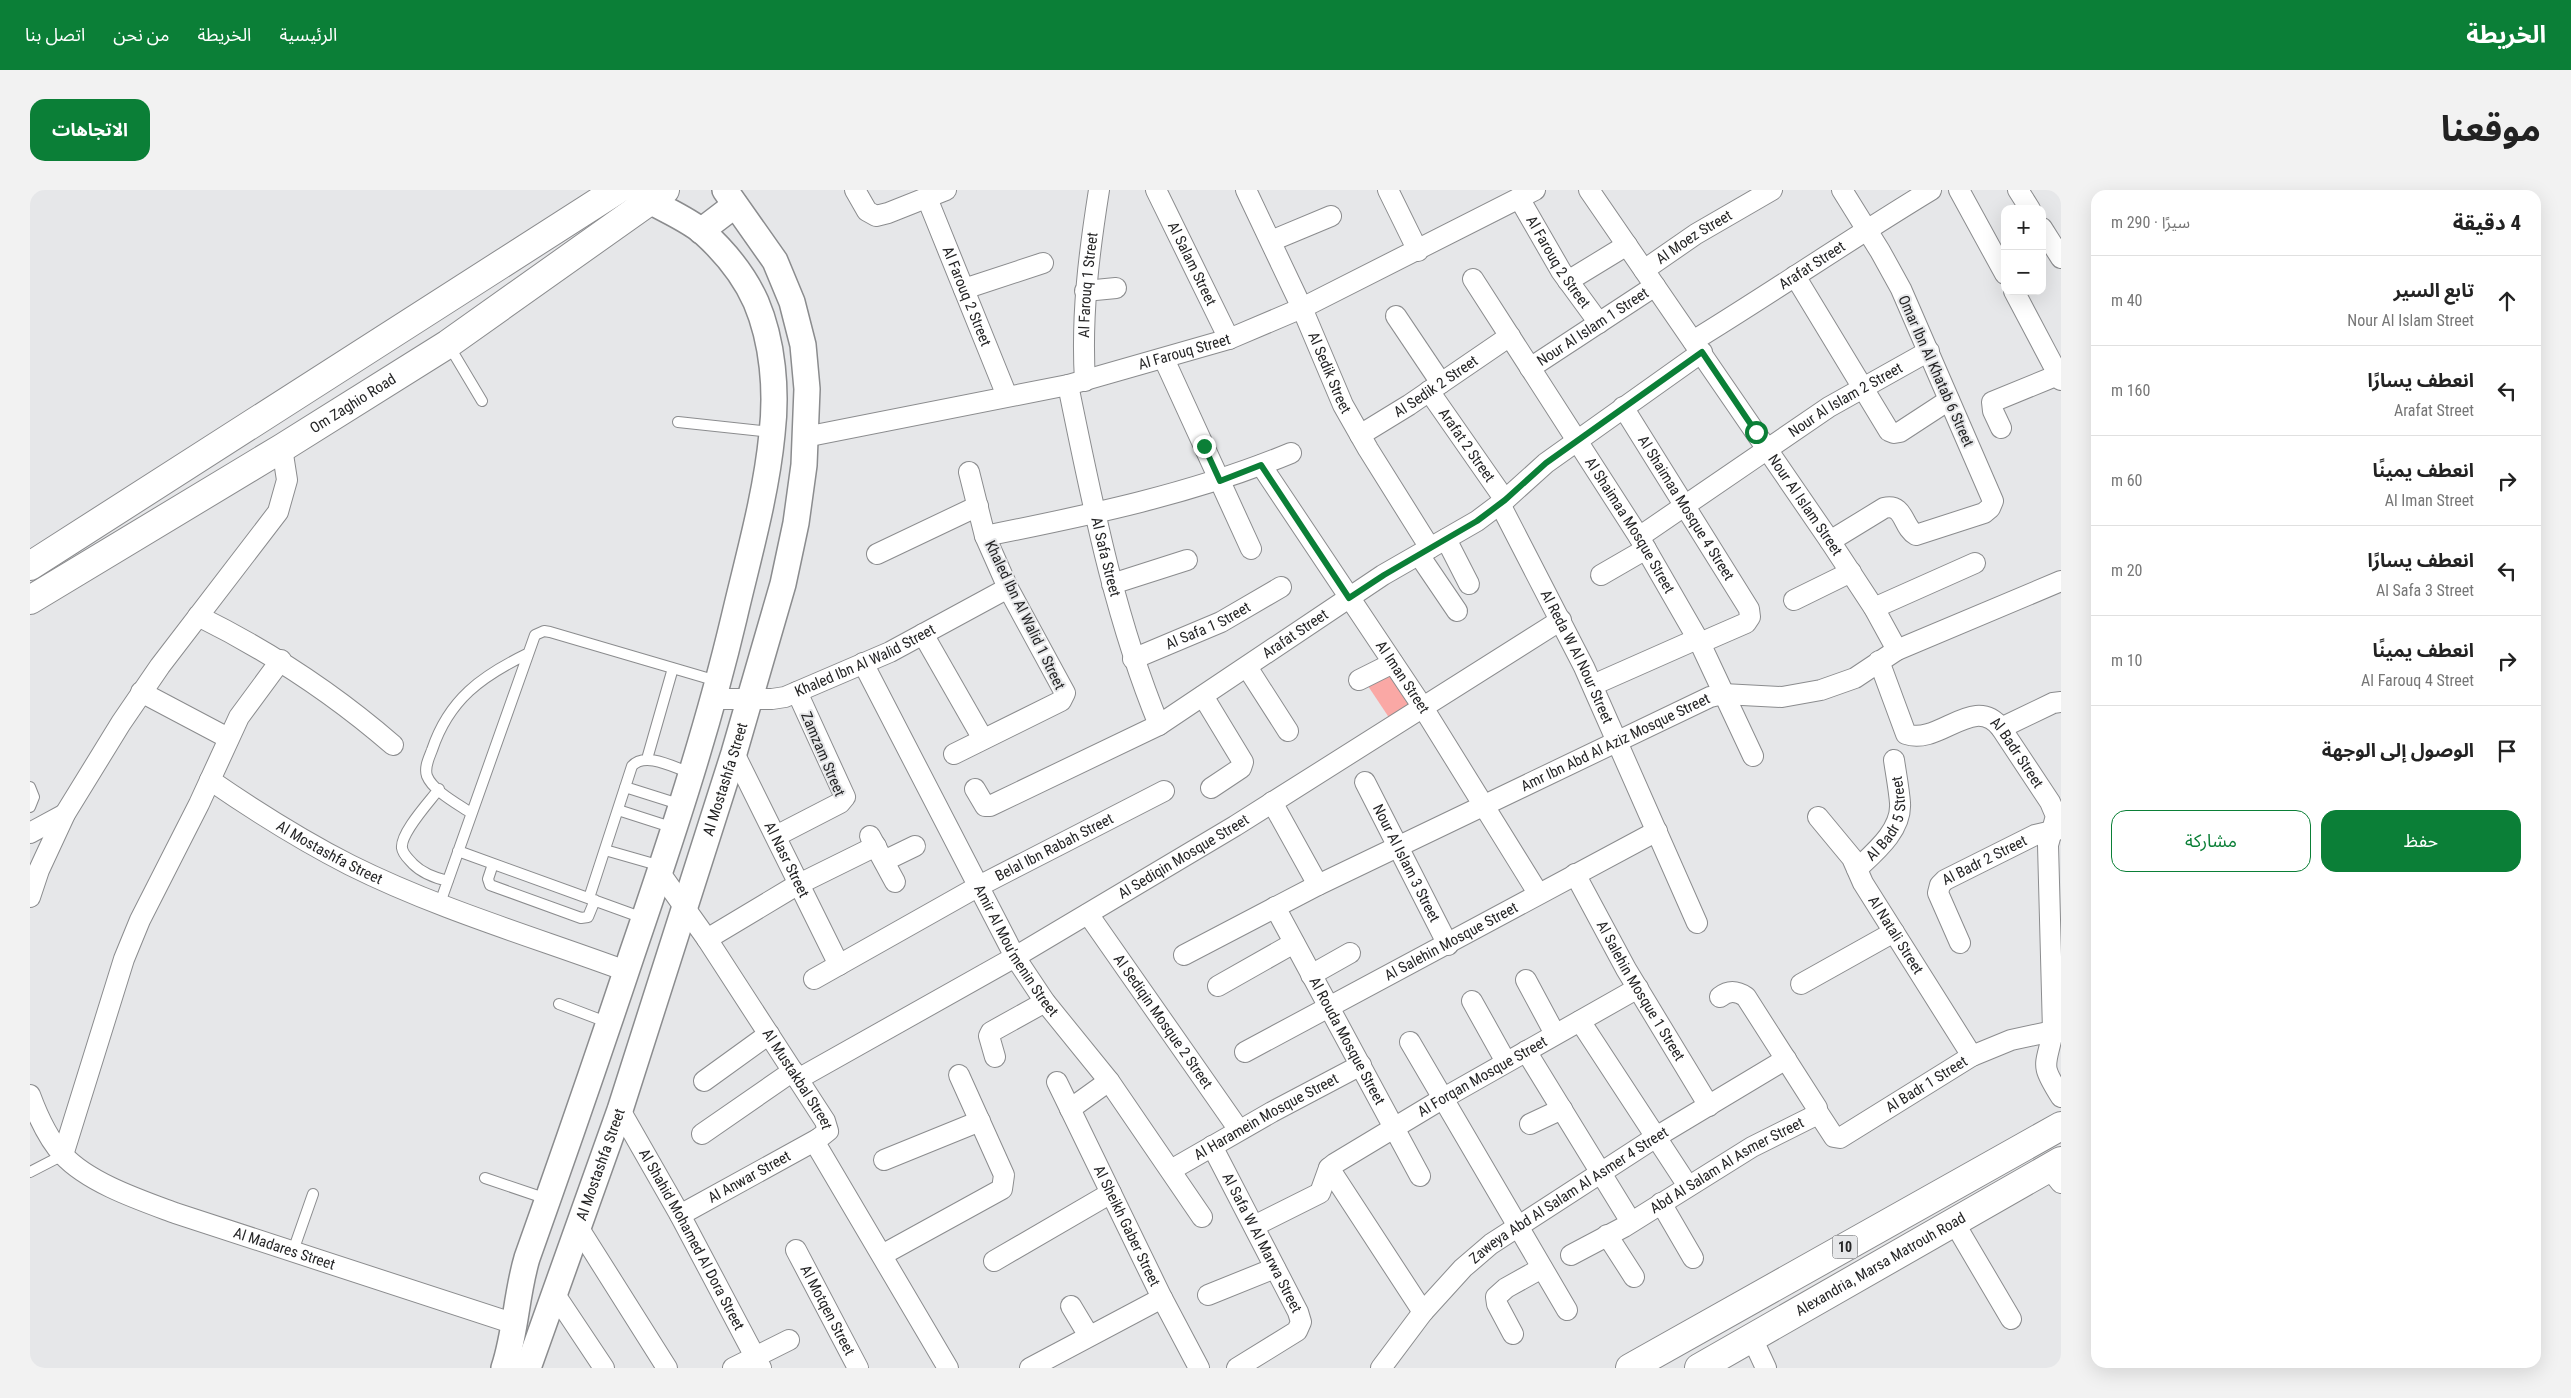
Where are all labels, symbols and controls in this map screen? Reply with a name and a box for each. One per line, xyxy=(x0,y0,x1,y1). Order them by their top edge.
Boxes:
text: الخريطة xyxy=(2466,21,2546,49)
text: اتصل بنا xyxy=(25,24,85,45)
text: من نحن xyxy=(113,24,169,45)
text: الخريطة xyxy=(197,24,251,45)
text: الرئيسية xyxy=(279,24,337,45)
button: الاتجاهات xyxy=(30,99,150,161)
text: موقعنا xyxy=(2441,109,2541,150)
map controls xyxy=(2001,205,2046,295)
button: + xyxy=(2001,205,2046,250)
street label: Al Moez Street xyxy=(1653,206,1735,268)
text: 4 دقيقة xyxy=(2453,211,2521,235)
street label: Al Farouq 2 Street xyxy=(1522,213,1594,312)
text: سيرًا · 290 m xyxy=(2111,213,2190,232)
street label: Al Salam Street xyxy=(1164,219,1220,309)
street label: Al Farouq 1 Street xyxy=(1075,231,1102,338)
street label: Arafat Street xyxy=(1776,237,1848,293)
street label: Al Farouq 2 Street xyxy=(939,244,995,349)
button: − xyxy=(2001,250,2046,295)
text: تابع السير xyxy=(2393,279,2474,302)
street label: Nour Al Islam 1 Street xyxy=(1534,284,1652,370)
icon: ahead xyxy=(2493,287,2521,315)
text: 40 m xyxy=(2111,291,2143,310)
street label: Omar Ibn Al Khatab 6 Street xyxy=(1894,292,1978,450)
text: Nour Al Islam Street xyxy=(2347,311,2474,330)
street label: Al Sedik Street xyxy=(1304,329,1355,417)
street label: Al Farouq Street xyxy=(1136,330,1232,374)
street label: Al Sedik 2 Street xyxy=(1390,352,1481,421)
street label: Nour Al Islam 2 Street xyxy=(1785,359,1906,441)
text: انعطف يسارًا xyxy=(2368,369,2474,392)
street label: Om Zaghio Road xyxy=(307,370,399,437)
icon: left xyxy=(2493,377,2521,405)
text: 160 m xyxy=(2111,381,2150,400)
text: Arafat Street xyxy=(2394,401,2474,420)
street label: Arafat 2 Street xyxy=(1435,405,1499,486)
route start xyxy=(1745,421,1768,444)
street label: Al Shaimaa Mosque 4 Street xyxy=(1634,432,1738,584)
route end xyxy=(1193,435,1216,458)
street label: Nour Al Islam Street xyxy=(1764,451,1846,559)
street label: Al Shaimaa Mosque Street xyxy=(1581,454,1678,597)
text: انعطف يمينًا xyxy=(2372,459,2474,482)
icon: right xyxy=(2493,467,2521,495)
text: 60 m xyxy=(2111,471,2143,490)
text: Al Iman Street xyxy=(2385,491,2474,510)
street label: Al Safa Street xyxy=(1087,515,1124,599)
street label: Khaled Ibn Al Walid 1 Street xyxy=(981,538,1069,692)
text: انعطف يسارًا xyxy=(2368,549,2474,572)
icon: left xyxy=(2493,557,2521,585)
text: 20 m xyxy=(2111,561,2143,580)
text: Al Safa 3 Street xyxy=(2376,581,2474,600)
street label: Al Reda W Al Nour Street xyxy=(1537,587,1617,726)
street label: Al Safa 1 Street xyxy=(1163,598,1254,653)
street label: Arafat Street xyxy=(1259,605,1331,662)
street label: Khaled Ibn Al Walid Street xyxy=(792,620,938,701)
street label: Al Iman Street xyxy=(1372,637,1433,717)
text: انعطف يمينًا xyxy=(2372,639,2474,662)
icon: right xyxy=(2493,647,2521,675)
text: 10 m xyxy=(2111,651,2143,670)
text: Al Farouq 4 Street xyxy=(2361,671,2474,690)
street label: Amr Ibn Abd Al Aziz Mosque Street xyxy=(1518,689,1713,795)
street label: Zamzam Street xyxy=(797,709,849,799)
street label: Al Badr Street xyxy=(1987,713,2047,791)
street label: Al Mostashfa Street xyxy=(699,721,751,838)
icon: arrive xyxy=(2493,737,2521,765)
text: الوصول إلى الوجهة xyxy=(2322,739,2474,762)
street label: Al Badr 5 Street xyxy=(1862,775,1909,865)
street label: Nour Al Islam 3 Street xyxy=(1369,801,1444,925)
street label: Belal Ibn Rabah Street xyxy=(992,810,1116,885)
button: مشاركة xyxy=(2111,810,2311,872)
button: حفظ xyxy=(2321,810,2521,872)
street label: Al Sediqin Mosque Street xyxy=(1115,811,1252,903)
street label: Al Mostashfa Street xyxy=(273,817,385,888)
street label: Al Nasr Street xyxy=(761,819,813,900)
street label: Al Badr 2 Street xyxy=(1939,832,2030,889)
street label: Amir Al Mou'menin Street xyxy=(970,882,1062,1020)
street label: Al Natali Street xyxy=(1864,892,1927,978)
street label: Al Salehin Mosque Street xyxy=(1381,898,1521,984)
street label: Al Salehin Mosque 1 Street xyxy=(1593,918,1689,1064)
street label: Al Sediqin Mosque 2 Street xyxy=(1110,951,1216,1092)
street label: Al Rouda Mosque Street xyxy=(1305,974,1389,1108)
street label: Al Mustakbal Street xyxy=(759,1025,836,1131)
street label: Al Forqan Mosque Street xyxy=(1414,1032,1550,1121)
street label: Al Badr 1 Street xyxy=(1882,1052,1971,1116)
street label: Al Haramein Mosque Street xyxy=(1191,1070,1341,1164)
street label: Al Mostashfa Street xyxy=(572,1106,629,1223)
street label: Abd Al Salam Al Asmer Street xyxy=(1647,1114,1807,1218)
street label: Zaweya Abd Al Salam Al Asmer 4 Street xyxy=(1466,1123,1671,1268)
street label: Al Shahid Mohamed Al Dora Street xyxy=(635,1146,748,1333)
street label: Al Anwar Street xyxy=(705,1147,794,1207)
street label: Al Sheikh Gaber Street xyxy=(1090,1162,1164,1289)
street label: Al Safa W Al Marwa Street xyxy=(1218,1170,1306,1316)
street label: Alexandria, Marsa Matrouh Road xyxy=(1792,1209,1969,1320)
street label: Al Madares Street xyxy=(231,1224,337,1274)
road number: 10 xyxy=(1832,1236,1858,1258)
street label: Al Motqen Street xyxy=(797,1262,859,1358)

